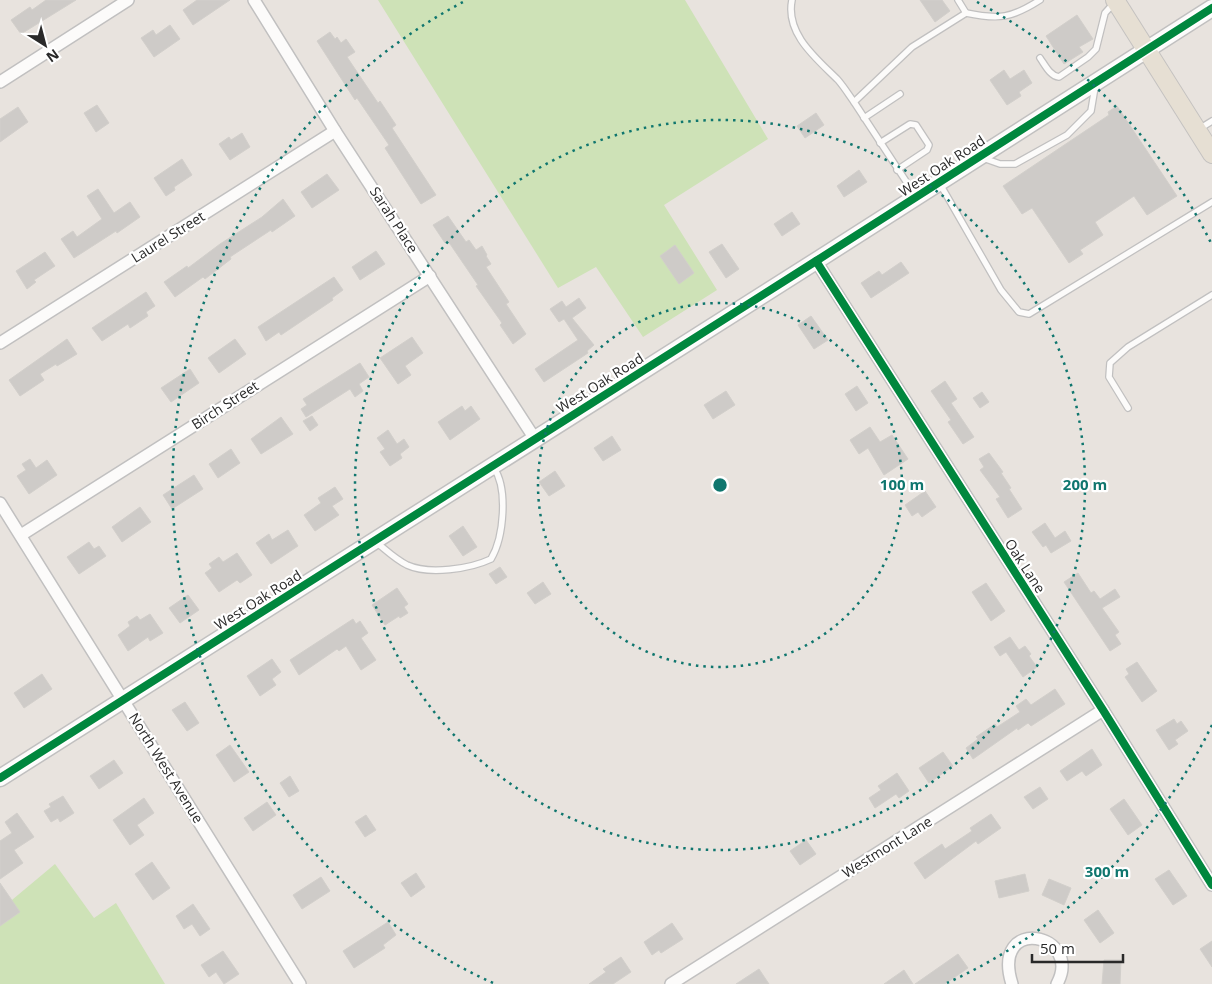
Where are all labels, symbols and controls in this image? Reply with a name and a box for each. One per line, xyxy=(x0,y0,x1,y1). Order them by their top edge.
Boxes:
north arrow xyxy=(20,20,70,70)
text: N xyxy=(43,45,63,67)
street label: West Oak Road xyxy=(895,131,988,201)
street label: Sarah Place xyxy=(366,183,423,257)
street label: Laurel Street xyxy=(127,206,208,267)
street label: West Oak Road xyxy=(553,348,647,417)
street label: Birch Street xyxy=(188,376,262,433)
text: 100 m xyxy=(880,474,924,494)
text: 200 m xyxy=(1063,474,1107,494)
centre of rings xyxy=(711,476,729,494)
street label: Oak Lane xyxy=(1001,535,1050,597)
street label: West Oak Road xyxy=(211,565,305,634)
street label: North West Avenue xyxy=(125,709,208,827)
street label: Westmont Lane xyxy=(838,811,935,882)
text: 300 m xyxy=(1085,861,1129,881)
scale bar xyxy=(1032,932,1123,964)
text: 50 m xyxy=(1040,938,1075,958)

